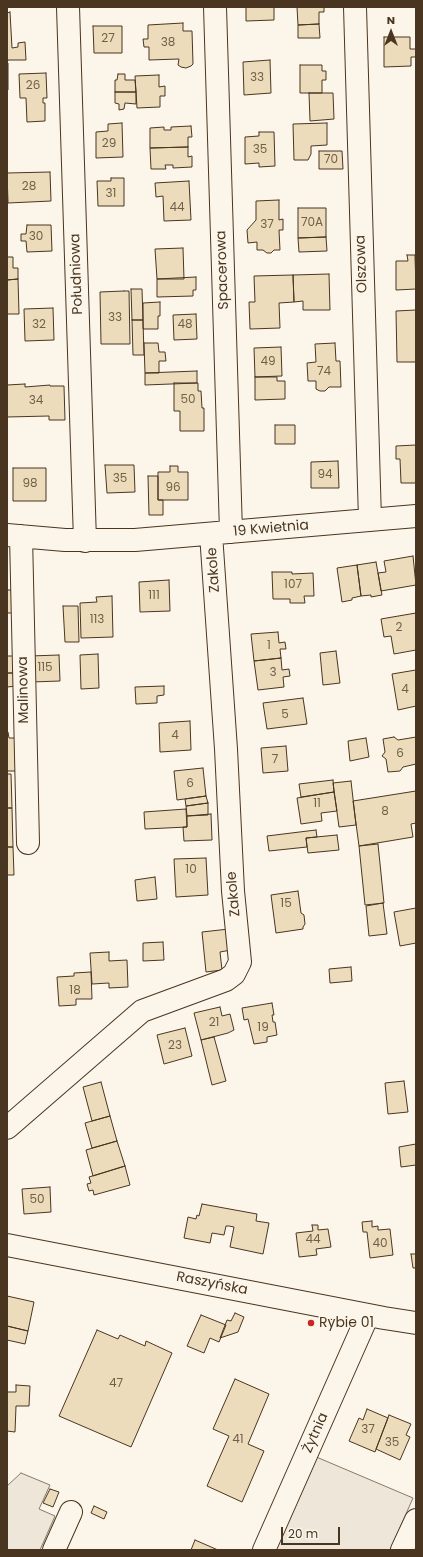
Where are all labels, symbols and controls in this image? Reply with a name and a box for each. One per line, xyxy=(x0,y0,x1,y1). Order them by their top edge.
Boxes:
north arrow xyxy=(371,12,411,52)
text: N xyxy=(387,12,395,28)
house number: 27 xyxy=(101,32,115,46)
house number: 38 xyxy=(161,36,175,50)
house number: 33 xyxy=(250,71,264,85)
house number: 26 xyxy=(26,79,40,93)
house number: 29 xyxy=(102,137,116,151)
house number: 35 xyxy=(253,143,267,157)
house number: 70 xyxy=(324,153,338,167)
house number: 28 xyxy=(22,180,36,194)
house number: 31 xyxy=(106,187,116,201)
house number: 44 xyxy=(169,201,185,215)
house number: 70A xyxy=(301,216,323,230)
house number: 37 xyxy=(260,218,274,232)
house number: 30 xyxy=(29,230,43,244)
street label: Spacerowa xyxy=(213,230,233,310)
street label: Południowa xyxy=(67,233,87,315)
street label: Olszowa xyxy=(353,235,371,293)
house number: 33 xyxy=(108,311,122,325)
house number: 32 xyxy=(32,318,46,332)
house number: 48 xyxy=(177,318,193,332)
house number: 49 xyxy=(260,355,276,369)
house number: 74 xyxy=(317,365,331,379)
house number: 50 xyxy=(180,393,196,407)
house number: 34 xyxy=(29,394,43,408)
house number: 94 xyxy=(317,468,333,482)
house number: 35 xyxy=(113,472,127,486)
house number: 98 xyxy=(22,477,38,491)
house number: 96 xyxy=(165,481,181,495)
street label: 19 Kwietnia xyxy=(232,517,310,541)
street label: Zakole xyxy=(204,547,224,593)
house number: 107 xyxy=(284,578,302,592)
house number: 111 xyxy=(148,589,160,603)
house number: 113 xyxy=(90,613,104,627)
house number: 2 xyxy=(396,621,402,635)
house number: 1 xyxy=(267,639,271,653)
street label: Malinowa xyxy=(15,656,33,724)
house number: 115 xyxy=(37,661,53,675)
house number: 3 xyxy=(269,666,277,680)
house number: 4 xyxy=(401,683,409,697)
house number: 5 xyxy=(281,708,289,722)
house number: 4 xyxy=(171,729,179,743)
house number: 6 xyxy=(396,747,404,761)
house number: 7 xyxy=(272,753,278,767)
house number: 6 xyxy=(186,777,194,791)
house number: 11 xyxy=(313,797,321,811)
house number: 8 xyxy=(381,805,389,819)
house number: 10 xyxy=(185,863,197,877)
street label: Zakole xyxy=(224,871,244,917)
house number: 15 xyxy=(280,897,292,911)
house number: 18 xyxy=(69,984,81,998)
house number: 21 xyxy=(209,1016,219,1030)
house number: 19 xyxy=(257,1021,269,1035)
house number: 23 xyxy=(168,1039,182,1053)
house number: 50 xyxy=(29,1193,45,1207)
house number: 44 xyxy=(305,1233,321,1247)
house number: 40 xyxy=(372,1237,388,1251)
street label: Raszyńska xyxy=(175,1269,249,1299)
place label: Rybie 01 xyxy=(319,1315,374,1331)
marker: Rybie 01 xyxy=(306,1318,316,1328)
house number: 47 xyxy=(109,1377,123,1391)
street label: Żytnia xyxy=(300,1410,332,1456)
house number: 37 xyxy=(361,1423,375,1437)
house number: 41 xyxy=(232,1433,244,1447)
house number: 35 xyxy=(385,1436,399,1450)
scale bar xyxy=(283,1519,342,1545)
text: 20 m xyxy=(288,1525,318,1542)

